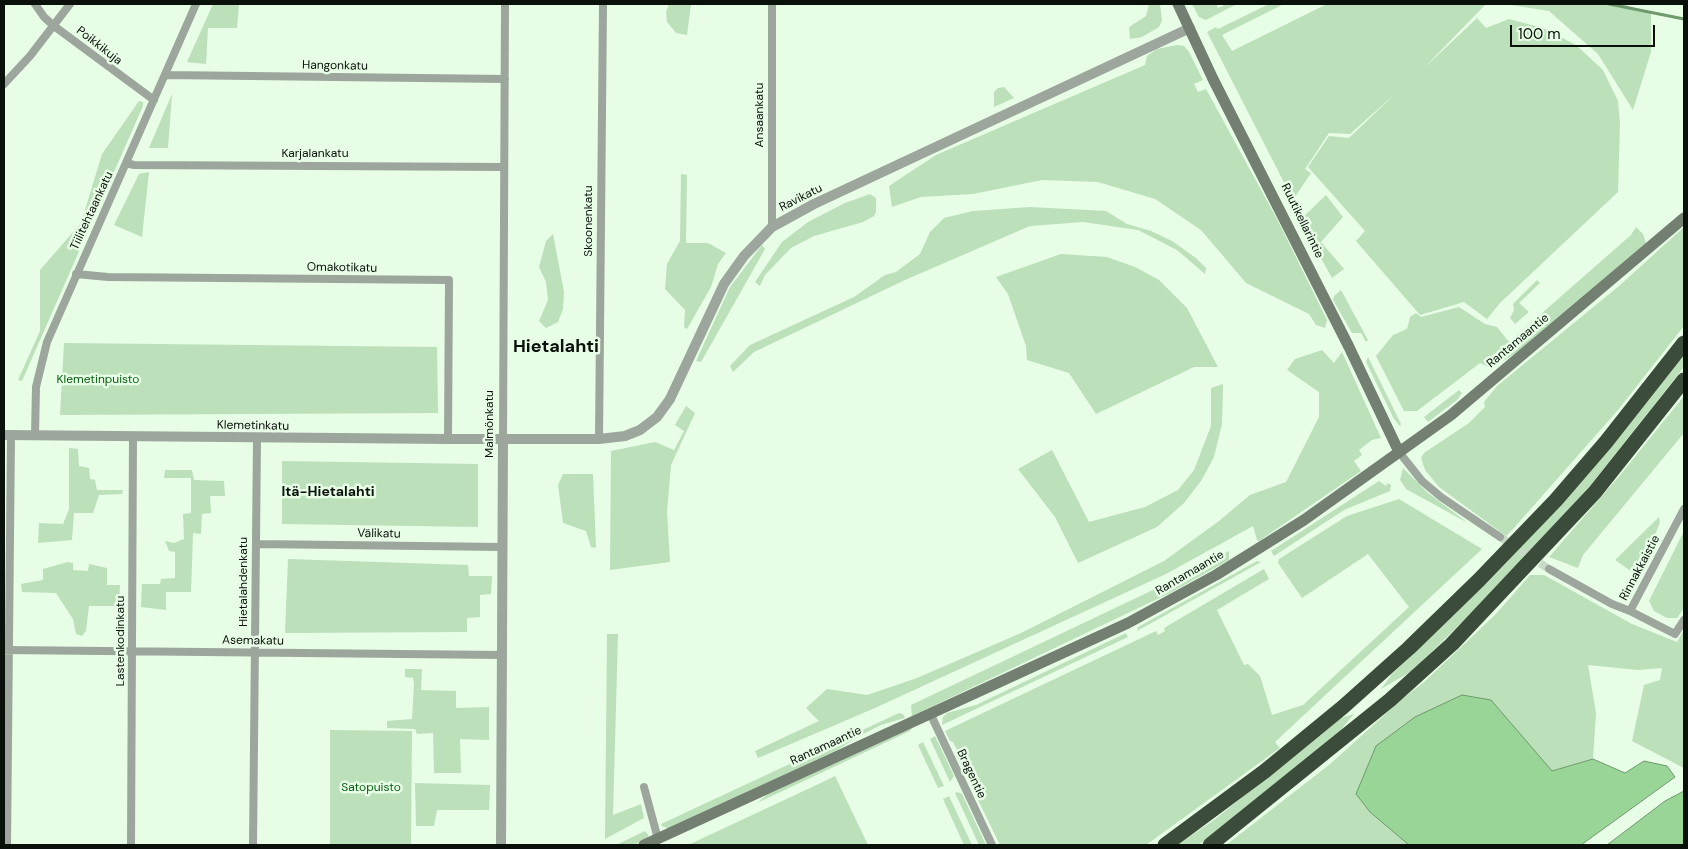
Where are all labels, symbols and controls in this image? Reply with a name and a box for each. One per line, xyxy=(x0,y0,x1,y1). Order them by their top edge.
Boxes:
scale bar xyxy=(1513,15,1658,47)
street label: Poikkikuja xyxy=(73,24,125,68)
text: 100 m xyxy=(1518,24,1561,44)
street label: Hangonkatu xyxy=(302,58,368,74)
street label: Ansaankatu xyxy=(753,83,767,147)
street label: Karjalankatu xyxy=(281,147,349,161)
street label: Tiilitehtaankatu xyxy=(68,169,116,253)
street label: Ravikatu xyxy=(777,181,825,215)
street label: Ruutikellarintie xyxy=(1278,181,1326,261)
street label: Skoonenkatu xyxy=(582,185,596,257)
street label: Omakotikatu xyxy=(307,260,377,276)
street label: Rantamaantie xyxy=(1484,311,1552,371)
district label: Hietalahti xyxy=(513,336,599,358)
park label: Klemetinpuisto xyxy=(57,373,139,387)
street label: Malmönkatu xyxy=(483,390,497,458)
street label: Klemetinkatu xyxy=(217,418,289,434)
district label: Itä-Hietalahti xyxy=(281,484,375,500)
street label: Välikatu xyxy=(357,526,401,542)
street label: Rinnakkaistie xyxy=(1617,533,1663,603)
street label: Hietalahdenkatu xyxy=(237,537,251,627)
street label: Rantamaantie xyxy=(1153,548,1227,598)
street label: Lastenkodinkatu xyxy=(114,596,128,686)
street label: Asemakatu xyxy=(222,633,284,649)
street label: Rantamaantie xyxy=(788,723,864,769)
street label: Bragentie xyxy=(953,747,989,801)
park label: Satopuisto xyxy=(341,781,401,795)

